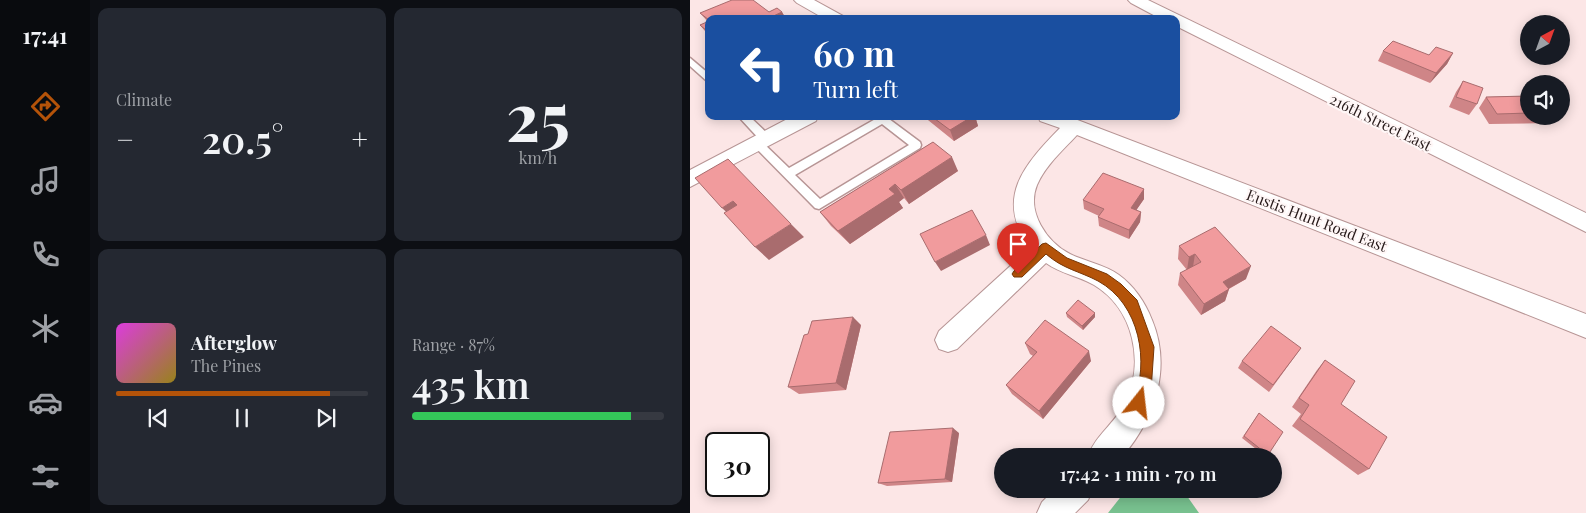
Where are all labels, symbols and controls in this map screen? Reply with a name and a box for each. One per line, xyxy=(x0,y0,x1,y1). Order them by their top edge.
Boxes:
north arrow xyxy=(1520,15,1570,65)
map controls xyxy=(1520,15,1570,125)
text: 17:41 xyxy=(23,20,67,50)
text: 60 m xyxy=(813,29,895,76)
icon: left xyxy=(730,35,795,100)
text: 25 xyxy=(506,71,570,157)
text: Turn left xyxy=(813,74,898,104)
button: sound xyxy=(1520,75,1570,125)
icon: directions xyxy=(28,89,63,124)
text: Climate xyxy=(116,89,172,110)
street label: 216th Street East xyxy=(1327,89,1436,156)
text: 20.5° xyxy=(202,113,284,164)
text: − xyxy=(116,120,134,157)
text: + xyxy=(352,120,368,157)
text: km/h xyxy=(519,147,557,168)
icon: music xyxy=(28,163,63,198)
street label: Eustis Hunt Road East xyxy=(1244,184,1391,256)
pin xyxy=(997,223,1039,274)
icon: arrive xyxy=(1004,230,1032,258)
icon: phone xyxy=(28,237,63,272)
icon: climate xyxy=(28,311,63,346)
text: Afterglow xyxy=(191,329,277,355)
text: Range · 87% xyxy=(412,334,495,355)
text: The Pines xyxy=(191,355,261,376)
text: 435 km xyxy=(412,358,530,409)
position arrow xyxy=(1112,376,1164,428)
icon: car xyxy=(28,385,63,420)
icon: previous xyxy=(144,404,172,432)
icon: pause xyxy=(228,404,256,432)
icon: next xyxy=(312,404,340,432)
speed limit sign: 30 xyxy=(705,432,770,497)
icon: filters xyxy=(28,459,63,494)
text: 17:42 · 1 min · 70 m xyxy=(1060,460,1216,486)

